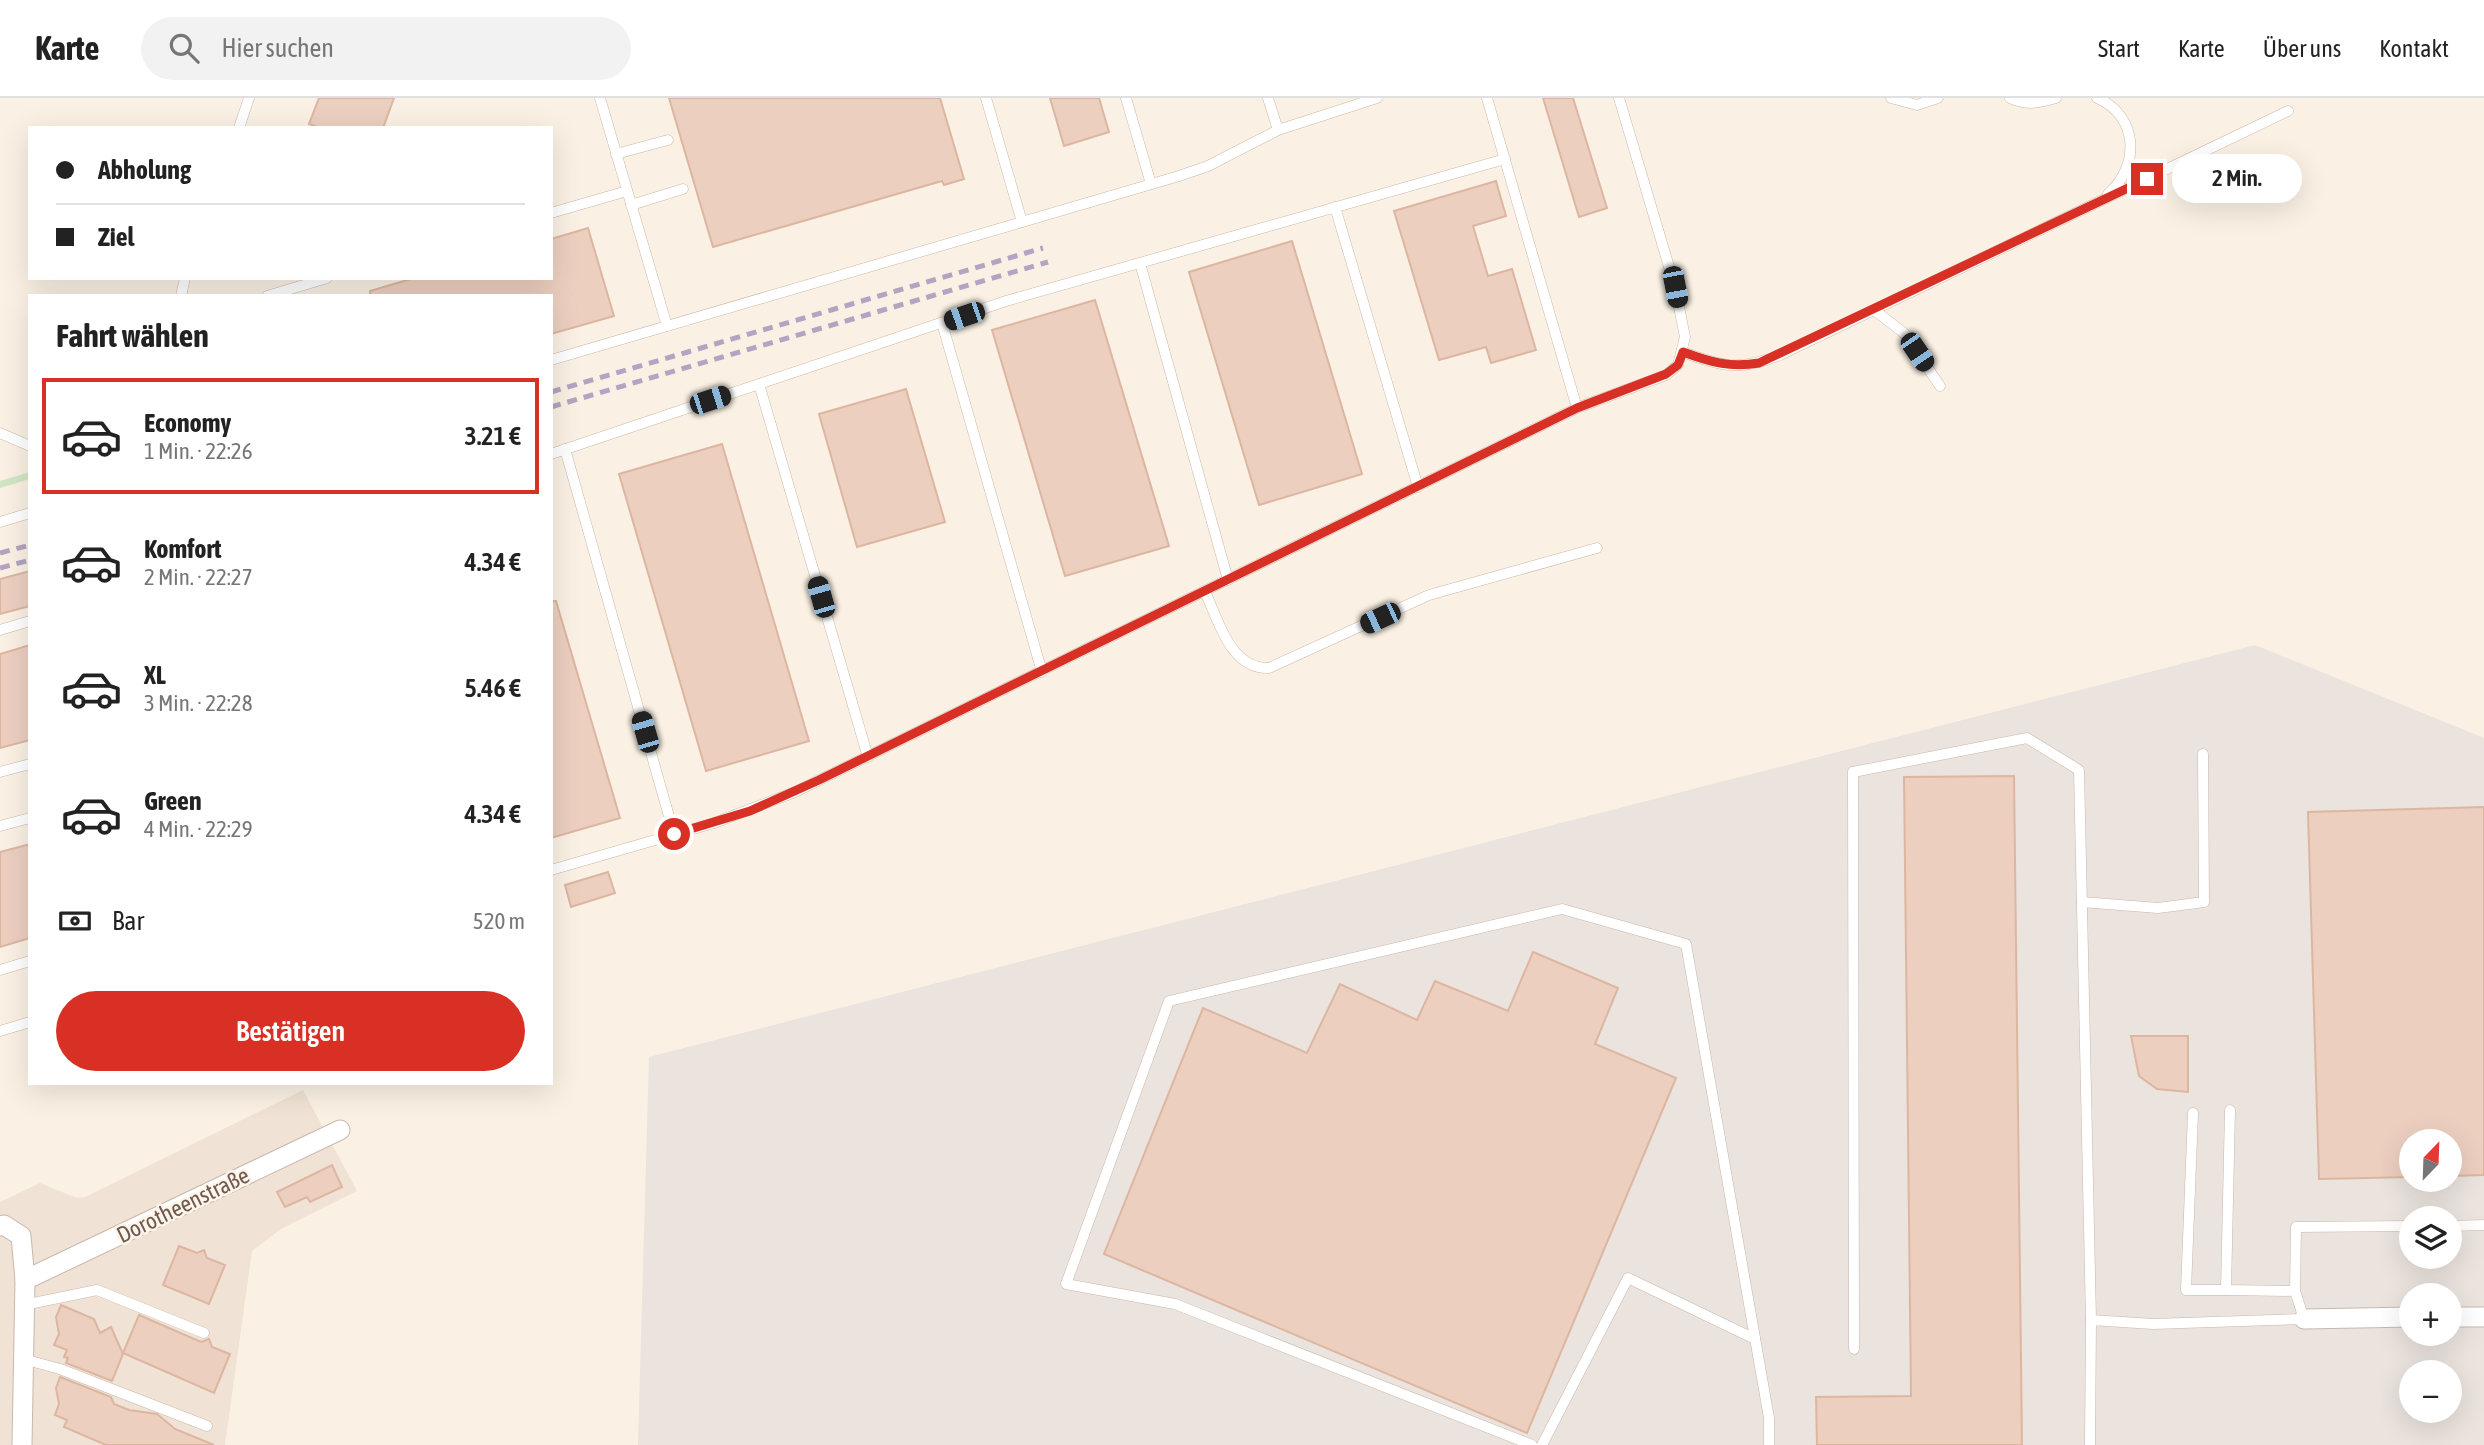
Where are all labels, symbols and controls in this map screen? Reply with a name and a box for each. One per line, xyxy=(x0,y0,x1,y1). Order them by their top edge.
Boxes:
search box xyxy=(141,17,631,80)
text: Karte xyxy=(35,29,99,67)
icon: search xyxy=(165,29,203,67)
text: Hier suchen xyxy=(221,33,334,63)
text: Start xyxy=(2098,35,2140,62)
text: Karte xyxy=(2178,35,2225,62)
text: Über uns xyxy=(2263,35,2341,62)
text: Kontakt xyxy=(2379,35,2449,62)
callout: 2 Min. xyxy=(2172,154,2301,204)
text: Abholung xyxy=(98,155,191,185)
route end xyxy=(2131,163,2163,195)
text: 2 Min. xyxy=(2212,165,2262,191)
text: Ziel xyxy=(98,222,134,252)
car xyxy=(1661,264,1690,310)
car xyxy=(941,299,988,333)
text: Fahrt wählen xyxy=(56,317,209,354)
car xyxy=(1897,329,1938,375)
car xyxy=(687,384,734,416)
icon: car xyxy=(60,405,123,468)
text: Economy xyxy=(144,408,231,438)
text: 3.21 € xyxy=(464,421,521,451)
text: 1 Min. · 22:26 xyxy=(144,438,252,464)
icon: car xyxy=(60,531,123,594)
text: Komfort xyxy=(144,534,221,564)
text: 4.34 € xyxy=(464,547,521,577)
text: 2 Min. · 22:27 xyxy=(144,564,252,590)
car xyxy=(806,574,837,620)
car xyxy=(1357,600,1404,636)
icon: car xyxy=(60,657,123,720)
text: XL xyxy=(144,660,166,690)
text: 5.46 € xyxy=(464,673,521,703)
text: 3 Min. · 22:28 xyxy=(144,690,252,716)
car xyxy=(630,709,661,755)
icon: car xyxy=(60,783,123,846)
text: Green xyxy=(144,786,202,816)
text: 4.34 € xyxy=(464,799,521,829)
text: 4 Min. · 22:29 xyxy=(144,816,252,842)
route start xyxy=(658,818,690,850)
icon: cash xyxy=(56,902,94,940)
text: Bar xyxy=(112,906,144,936)
text: 520 m xyxy=(473,908,525,934)
button: Bestätigen xyxy=(56,991,525,1071)
north arrow xyxy=(2399,1129,2462,1192)
map controls xyxy=(2399,1129,2462,1423)
street label: Dorotheenstraße xyxy=(113,1162,253,1248)
button: layers xyxy=(2399,1206,2462,1269)
button: + xyxy=(2399,1283,2462,1346)
button: − xyxy=(2399,1360,2462,1423)

